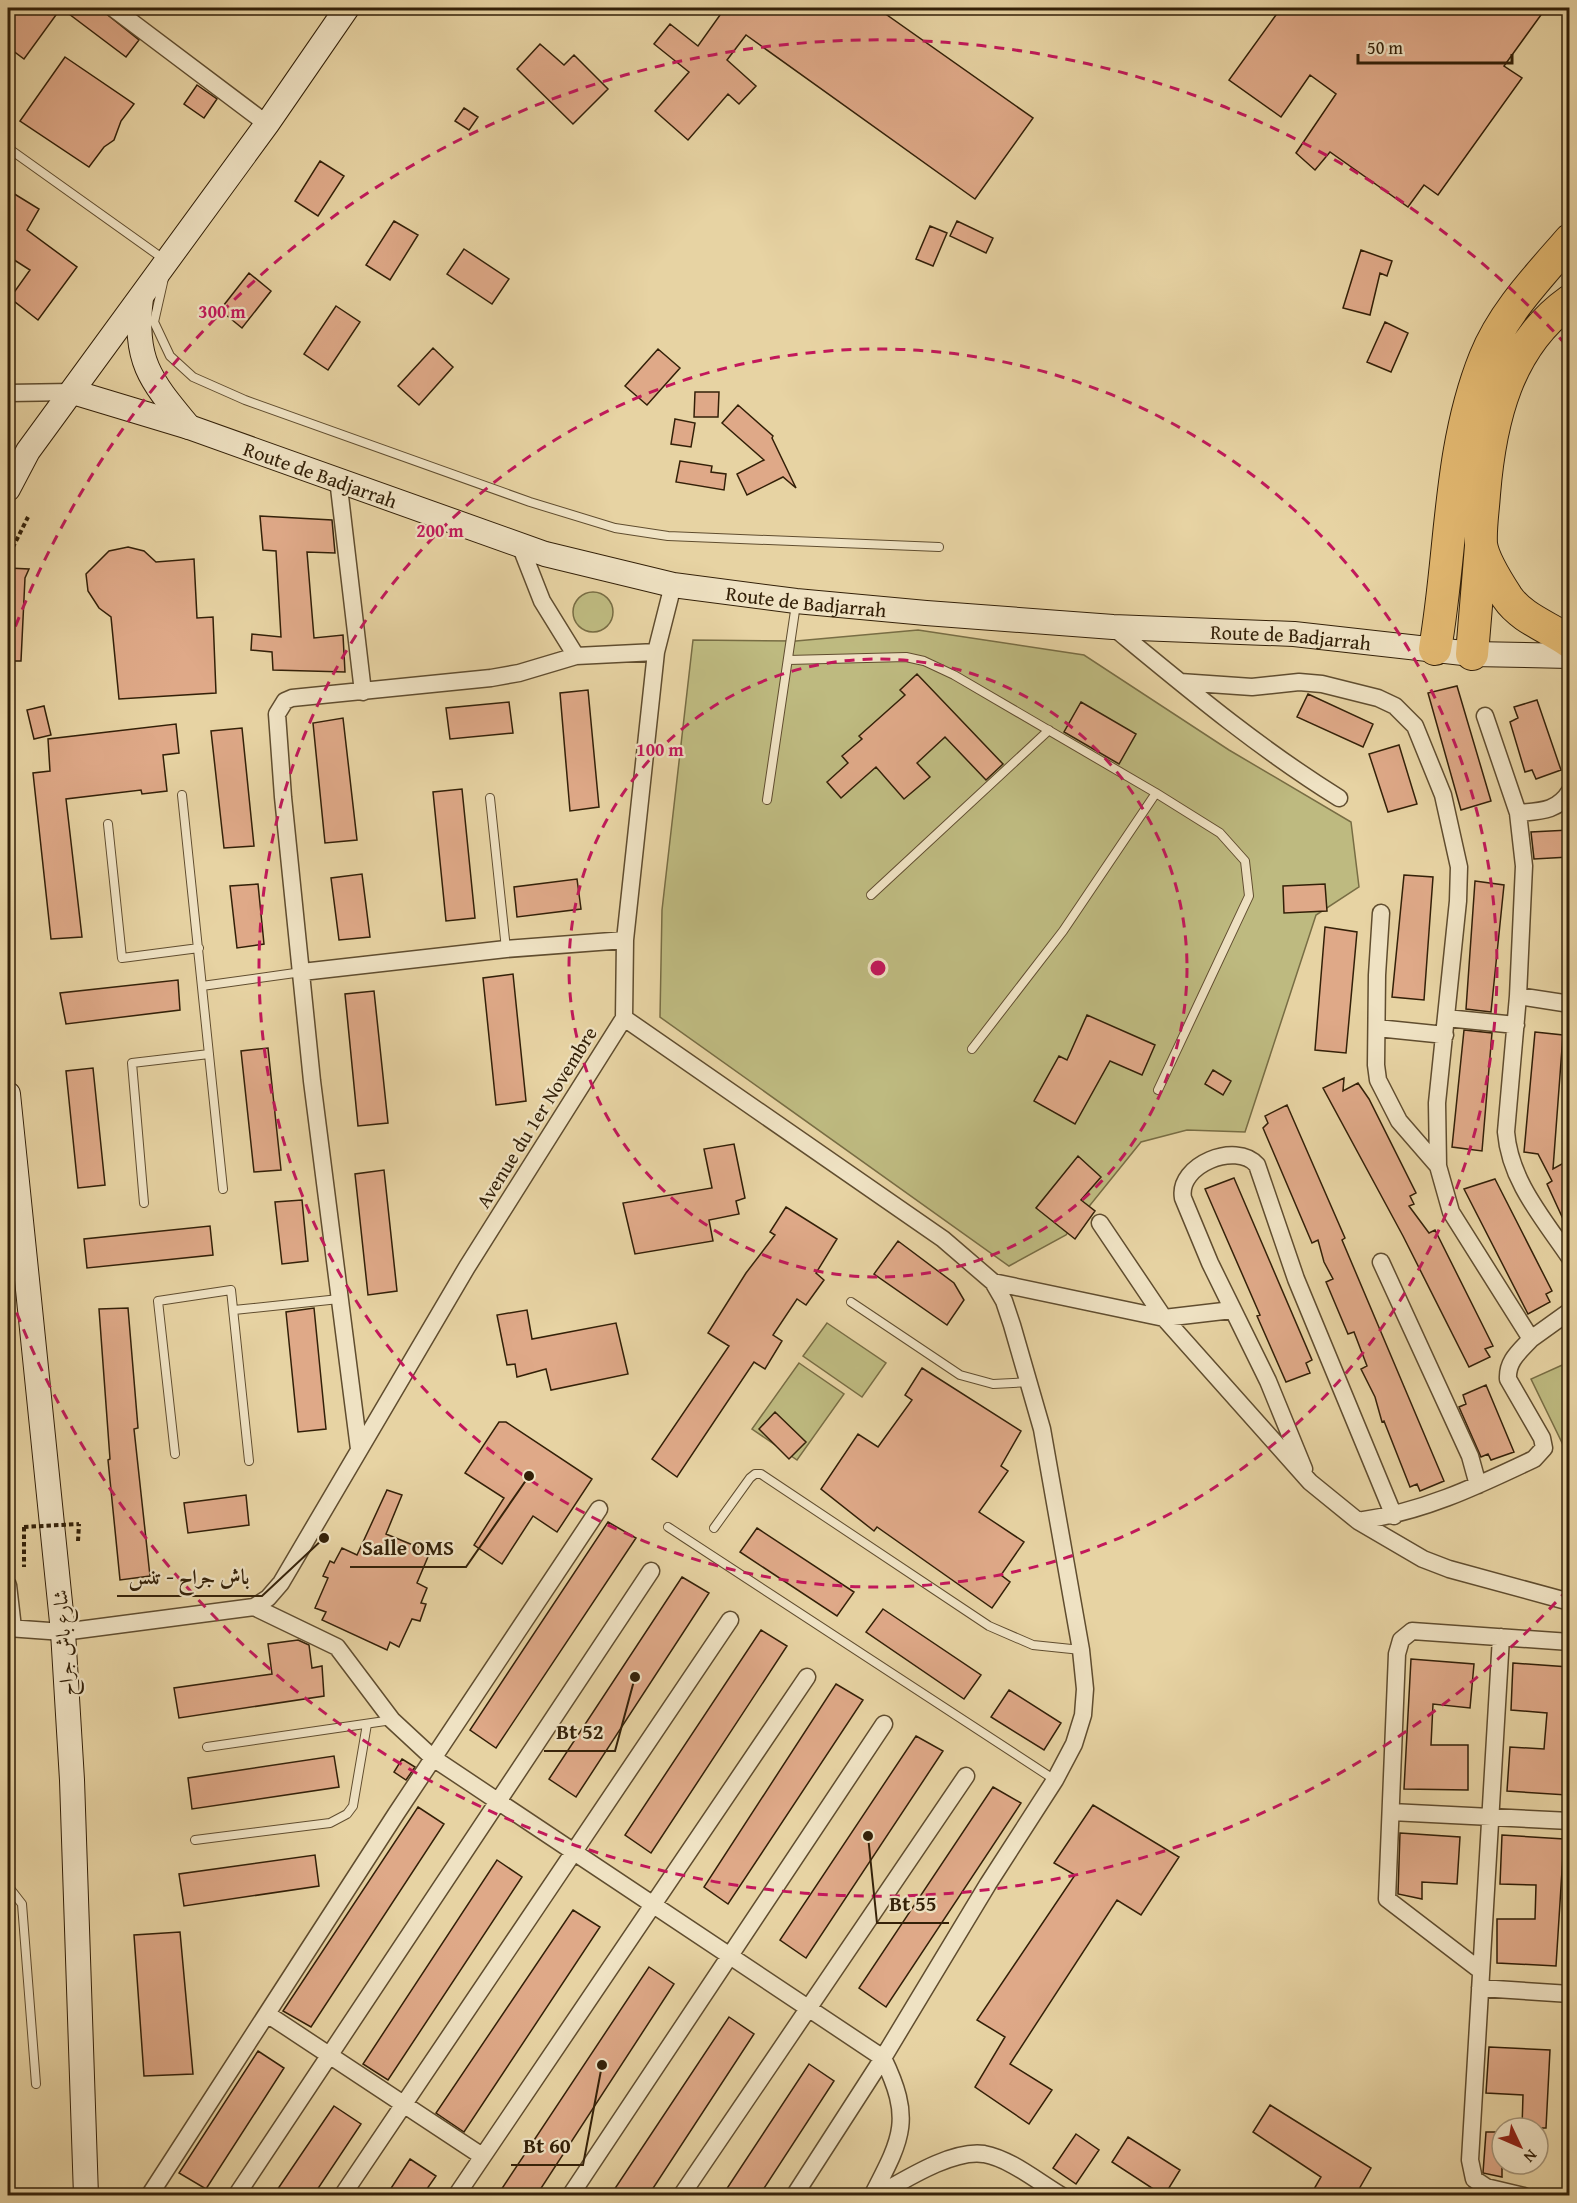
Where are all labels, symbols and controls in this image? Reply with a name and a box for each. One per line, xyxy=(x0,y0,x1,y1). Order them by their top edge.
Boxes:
scale bar xyxy=(1358,27,1512,65)
text: 50 m xyxy=(1367,34,1403,61)
text: 300 m xyxy=(198,298,246,325)
street label: Route de Badjarrah xyxy=(240,433,401,515)
text: 200 m xyxy=(416,517,464,544)
street label: Route de Badjarrah xyxy=(724,578,888,624)
street label: Route de Badjarrah xyxy=(1210,616,1373,657)
text: 100 m xyxy=(636,736,684,763)
centre of rings xyxy=(868,958,888,978)
street label: Avenue du 1er Novembre xyxy=(468,1021,604,1213)
callout: Salle OMS xyxy=(350,1528,466,1567)
text: Salle OMS xyxy=(362,1532,454,1563)
callout: باش جراح - تنس xyxy=(117,1557,262,1596)
text: باش جراح - تنس xyxy=(129,1561,249,1596)
street label: شارع باش جراح xyxy=(45,1588,85,1697)
callout: Bt 52 xyxy=(544,1712,615,1751)
text: Bt 52 xyxy=(556,1716,604,1747)
callout: Bt 55 xyxy=(877,1884,949,1923)
text: Bt 55 xyxy=(889,1888,937,1919)
north arrow xyxy=(1490,2116,1550,2176)
callout: Bt 60 xyxy=(511,2126,583,2165)
text: Bt 60 xyxy=(523,2130,571,2161)
text: N xyxy=(1518,2144,1543,2169)

